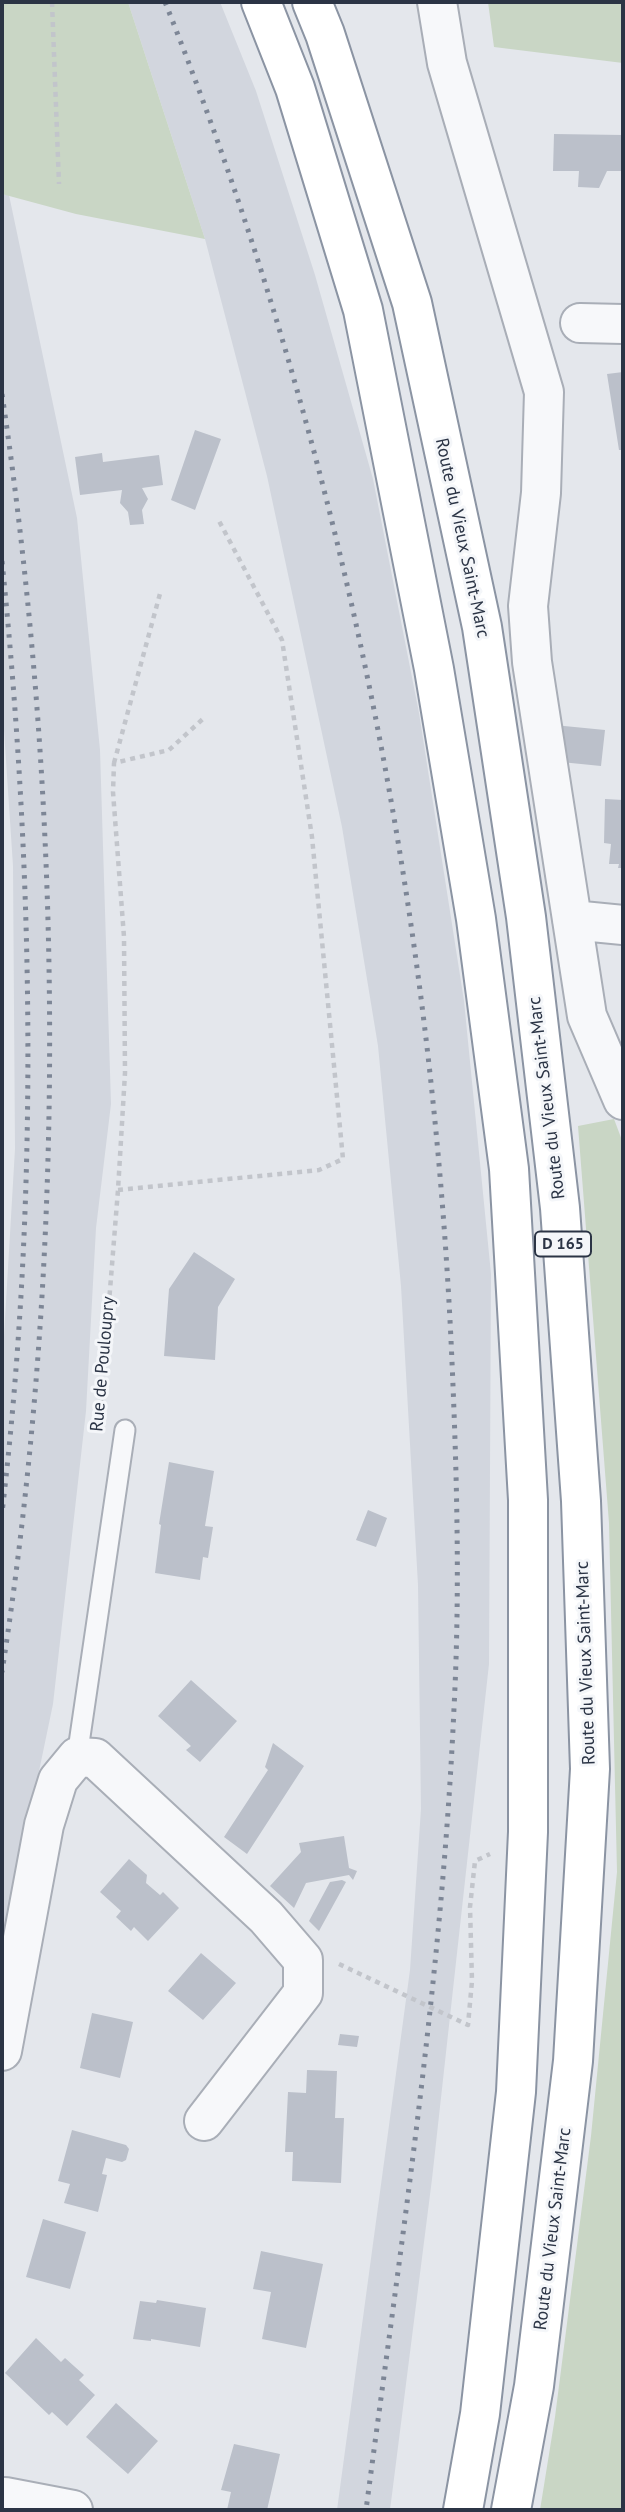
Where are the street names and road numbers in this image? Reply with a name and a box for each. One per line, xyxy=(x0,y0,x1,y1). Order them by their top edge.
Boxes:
street label: Route du Vieux Saint-Marc xyxy=(430,436,494,640)
street label: Route du Vieux Saint-Marc xyxy=(524,996,570,1200)
road number: D 165 xyxy=(535,1232,591,1256)
street label: Rue de Pouloupry xyxy=(86,1296,120,1432)
street label: Route du Vieux Saint-Marc xyxy=(572,1561,600,1765)
street label: Route du Vieux Saint-Marc xyxy=(530,2127,576,2331)

